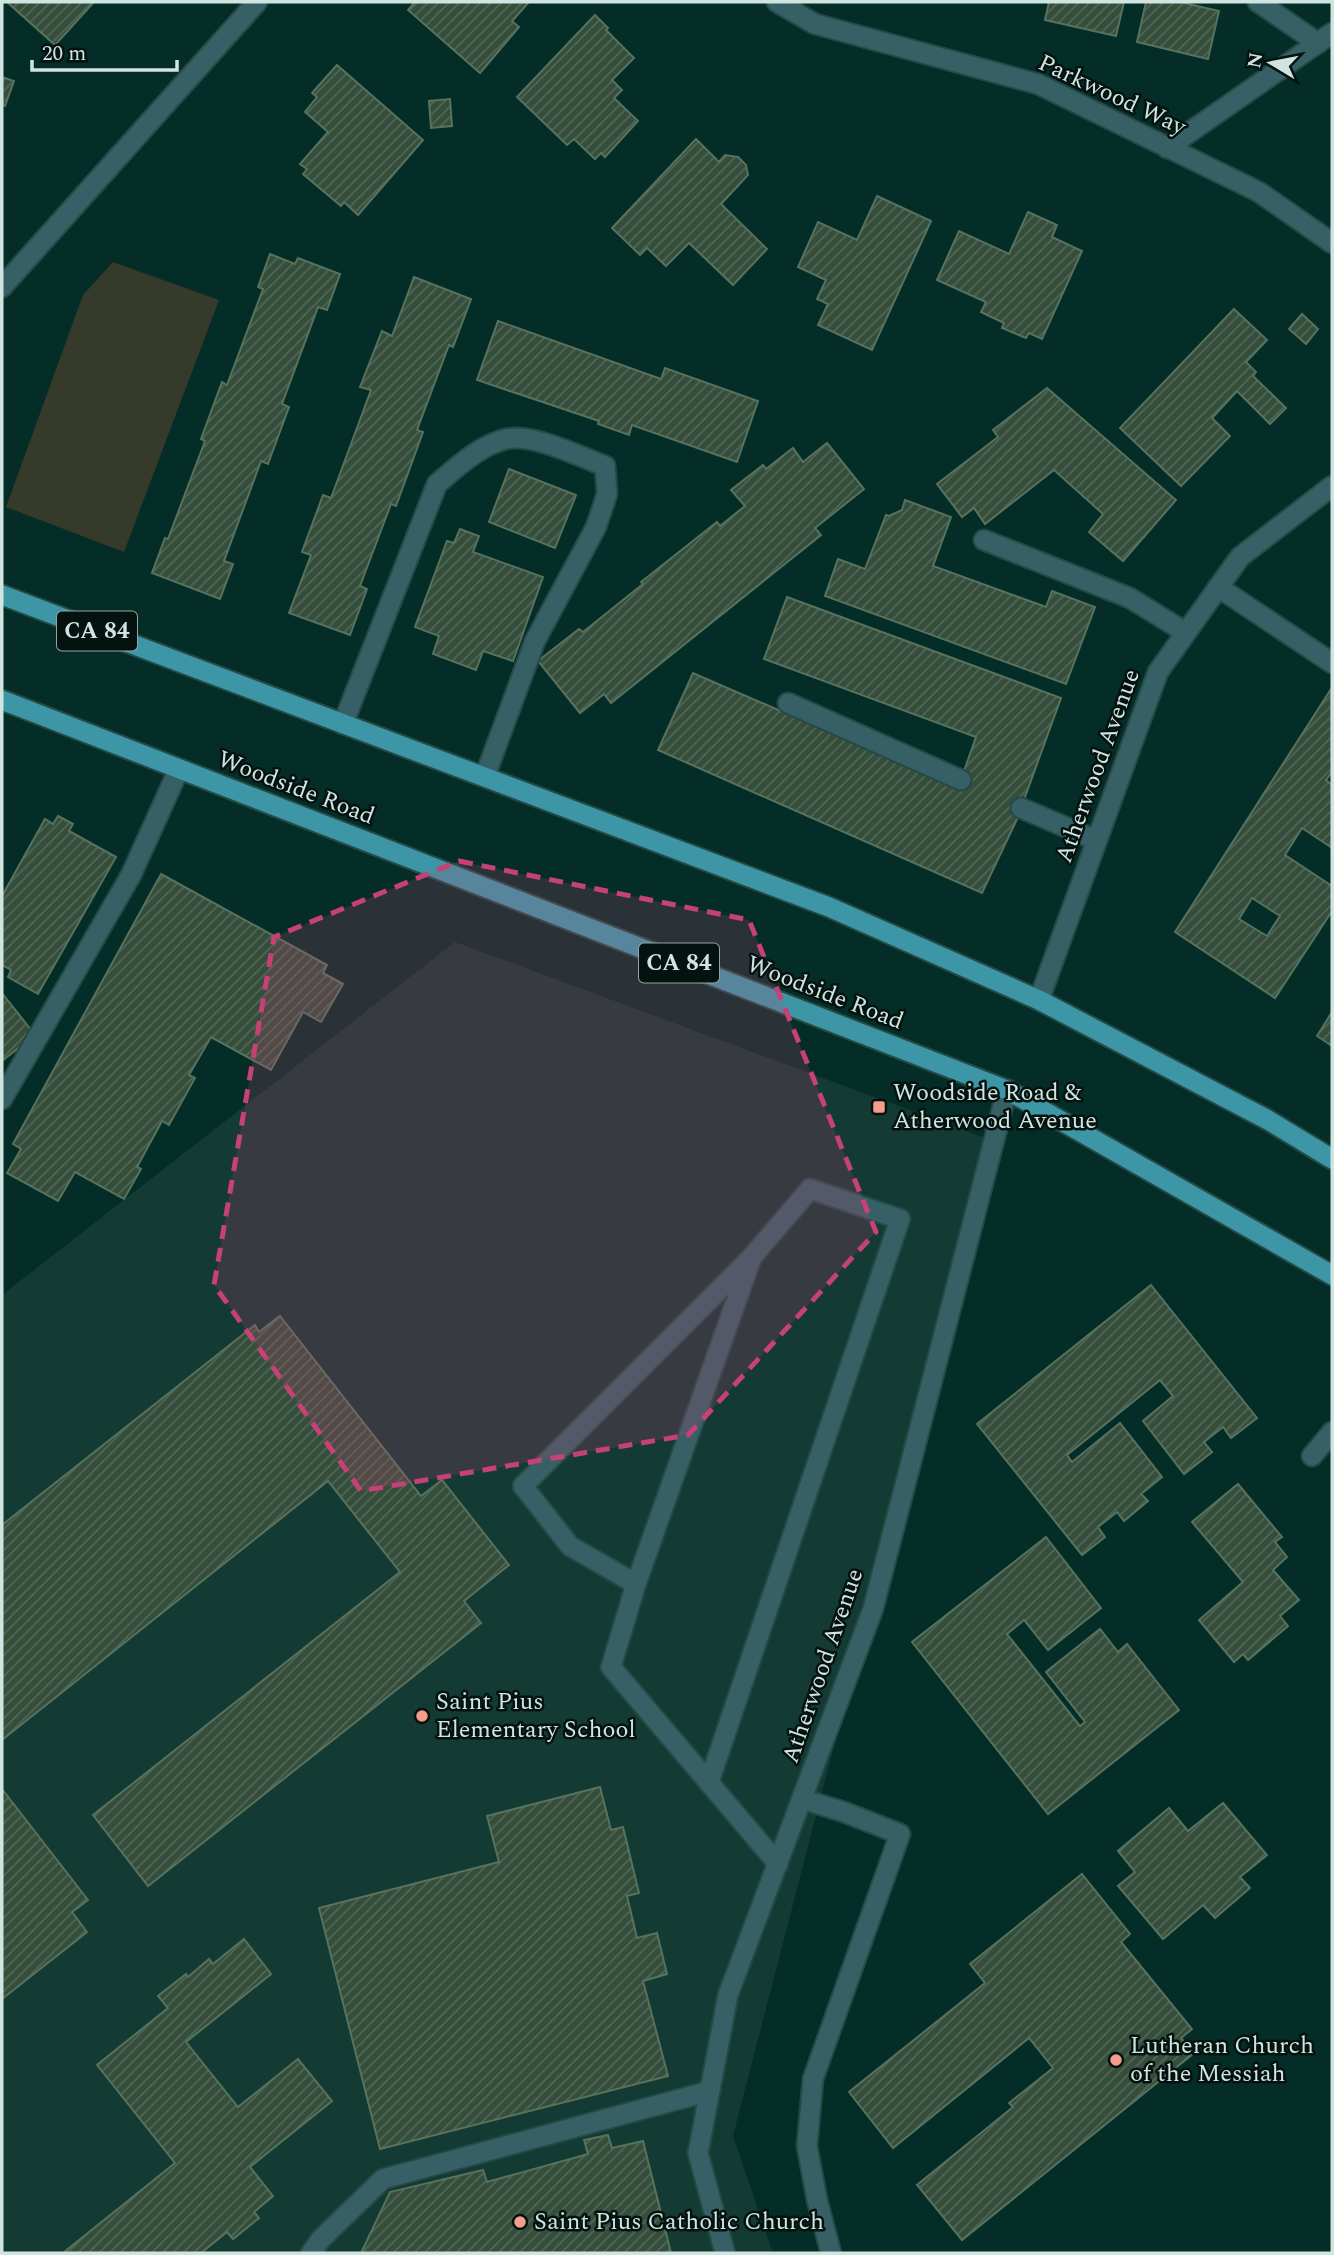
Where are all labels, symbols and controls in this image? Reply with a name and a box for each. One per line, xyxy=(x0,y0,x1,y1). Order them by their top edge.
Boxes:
scale bar xyxy=(32,28,177,72)
north arrow xyxy=(1236,28,1306,98)
text: 20 m xyxy=(42,38,86,70)
street label: Parkwood Way xyxy=(1032,45,1193,146)
text: N xyxy=(1240,50,1271,70)
road number: CA 84 xyxy=(57,611,137,650)
street label: Atherwood Avenue xyxy=(1046,664,1150,868)
street label: Woodside Road xyxy=(212,742,380,834)
road number: CA 84 xyxy=(639,944,719,982)
street label: Woodside Road xyxy=(741,947,909,1039)
place label: Woodside Road & Atherwood Avenue xyxy=(893,1075,1097,1139)
marker: Woodside Road & Atherwood Avenue xyxy=(871,1099,887,1115)
street label: Atherwood Avenue xyxy=(773,1564,873,1768)
place label: Saint Pius Elementary School xyxy=(436,1684,636,1748)
marker: Saint Pius Elementary School xyxy=(414,1708,430,1724)
place label: Lutheran Church of the Messiah xyxy=(1130,2028,1314,2092)
marker: Lutheran Church of the Messiah xyxy=(1108,2052,1124,2068)
place label: Saint Pius Catholic Church xyxy=(534,2204,824,2240)
marker: Saint Pius Catholic Church xyxy=(512,2214,528,2230)

